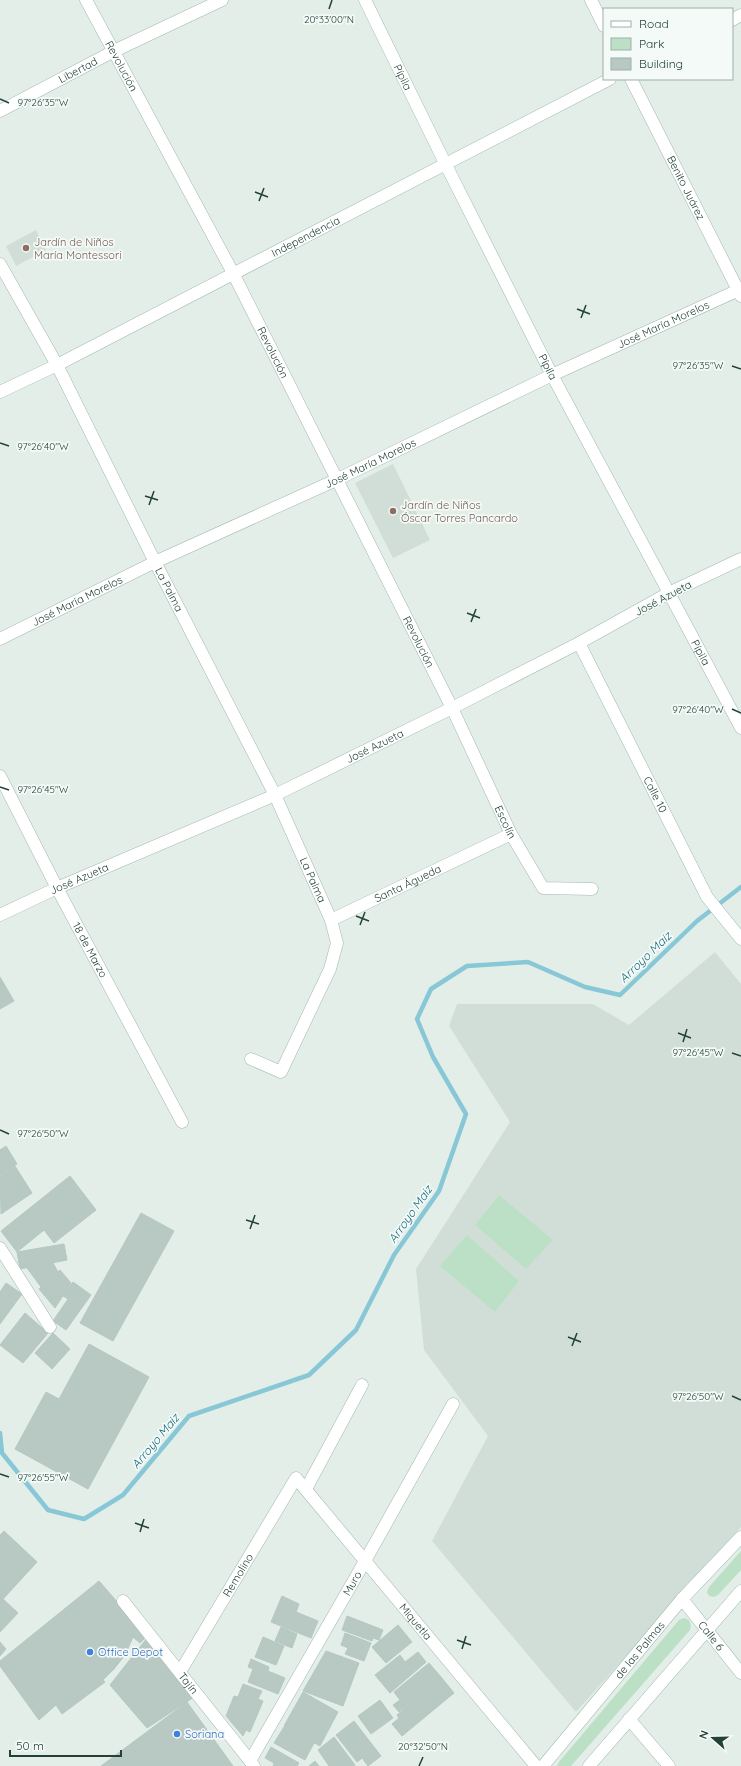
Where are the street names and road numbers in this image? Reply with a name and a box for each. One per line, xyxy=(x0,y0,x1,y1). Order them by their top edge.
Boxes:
street label: Revolución xyxy=(102,38,141,94)
street label: Libertad xyxy=(56,54,100,86)
street label: Pípila xyxy=(391,62,415,92)
street label: Benito Juárez xyxy=(664,153,708,222)
street label: Independencia xyxy=(269,213,342,260)
street label: José María Morelos xyxy=(615,297,711,351)
street label: Revolución xyxy=(254,324,292,380)
street label: Pípila xyxy=(536,352,560,382)
street label: José María Morelos xyxy=(323,435,418,491)
street label: La Palma xyxy=(152,565,186,614)
street label: José María Morelos xyxy=(29,572,125,629)
street label: José Azueta xyxy=(632,577,694,619)
street label: Revolución xyxy=(400,614,437,670)
street label: Pípila xyxy=(688,637,713,668)
street label: José Azueta xyxy=(343,726,406,766)
street label: Calle 10 xyxy=(640,774,670,815)
street label: Escolín xyxy=(492,803,519,841)
street label: La Palma xyxy=(297,855,329,905)
street label: José Azueta xyxy=(47,860,111,897)
street label: Santa Águeda xyxy=(372,861,443,905)
street label: 18 de Marzo xyxy=(70,920,111,980)
street label: Remolino xyxy=(220,1550,257,1599)
street label: Muro xyxy=(340,1568,365,1598)
street label: Miquetla xyxy=(396,1600,435,1643)
street label: de las Palmas xyxy=(612,1618,668,1682)
street label: Calle 6 xyxy=(695,1618,727,1653)
street label: Tajín xyxy=(175,1670,201,1697)

